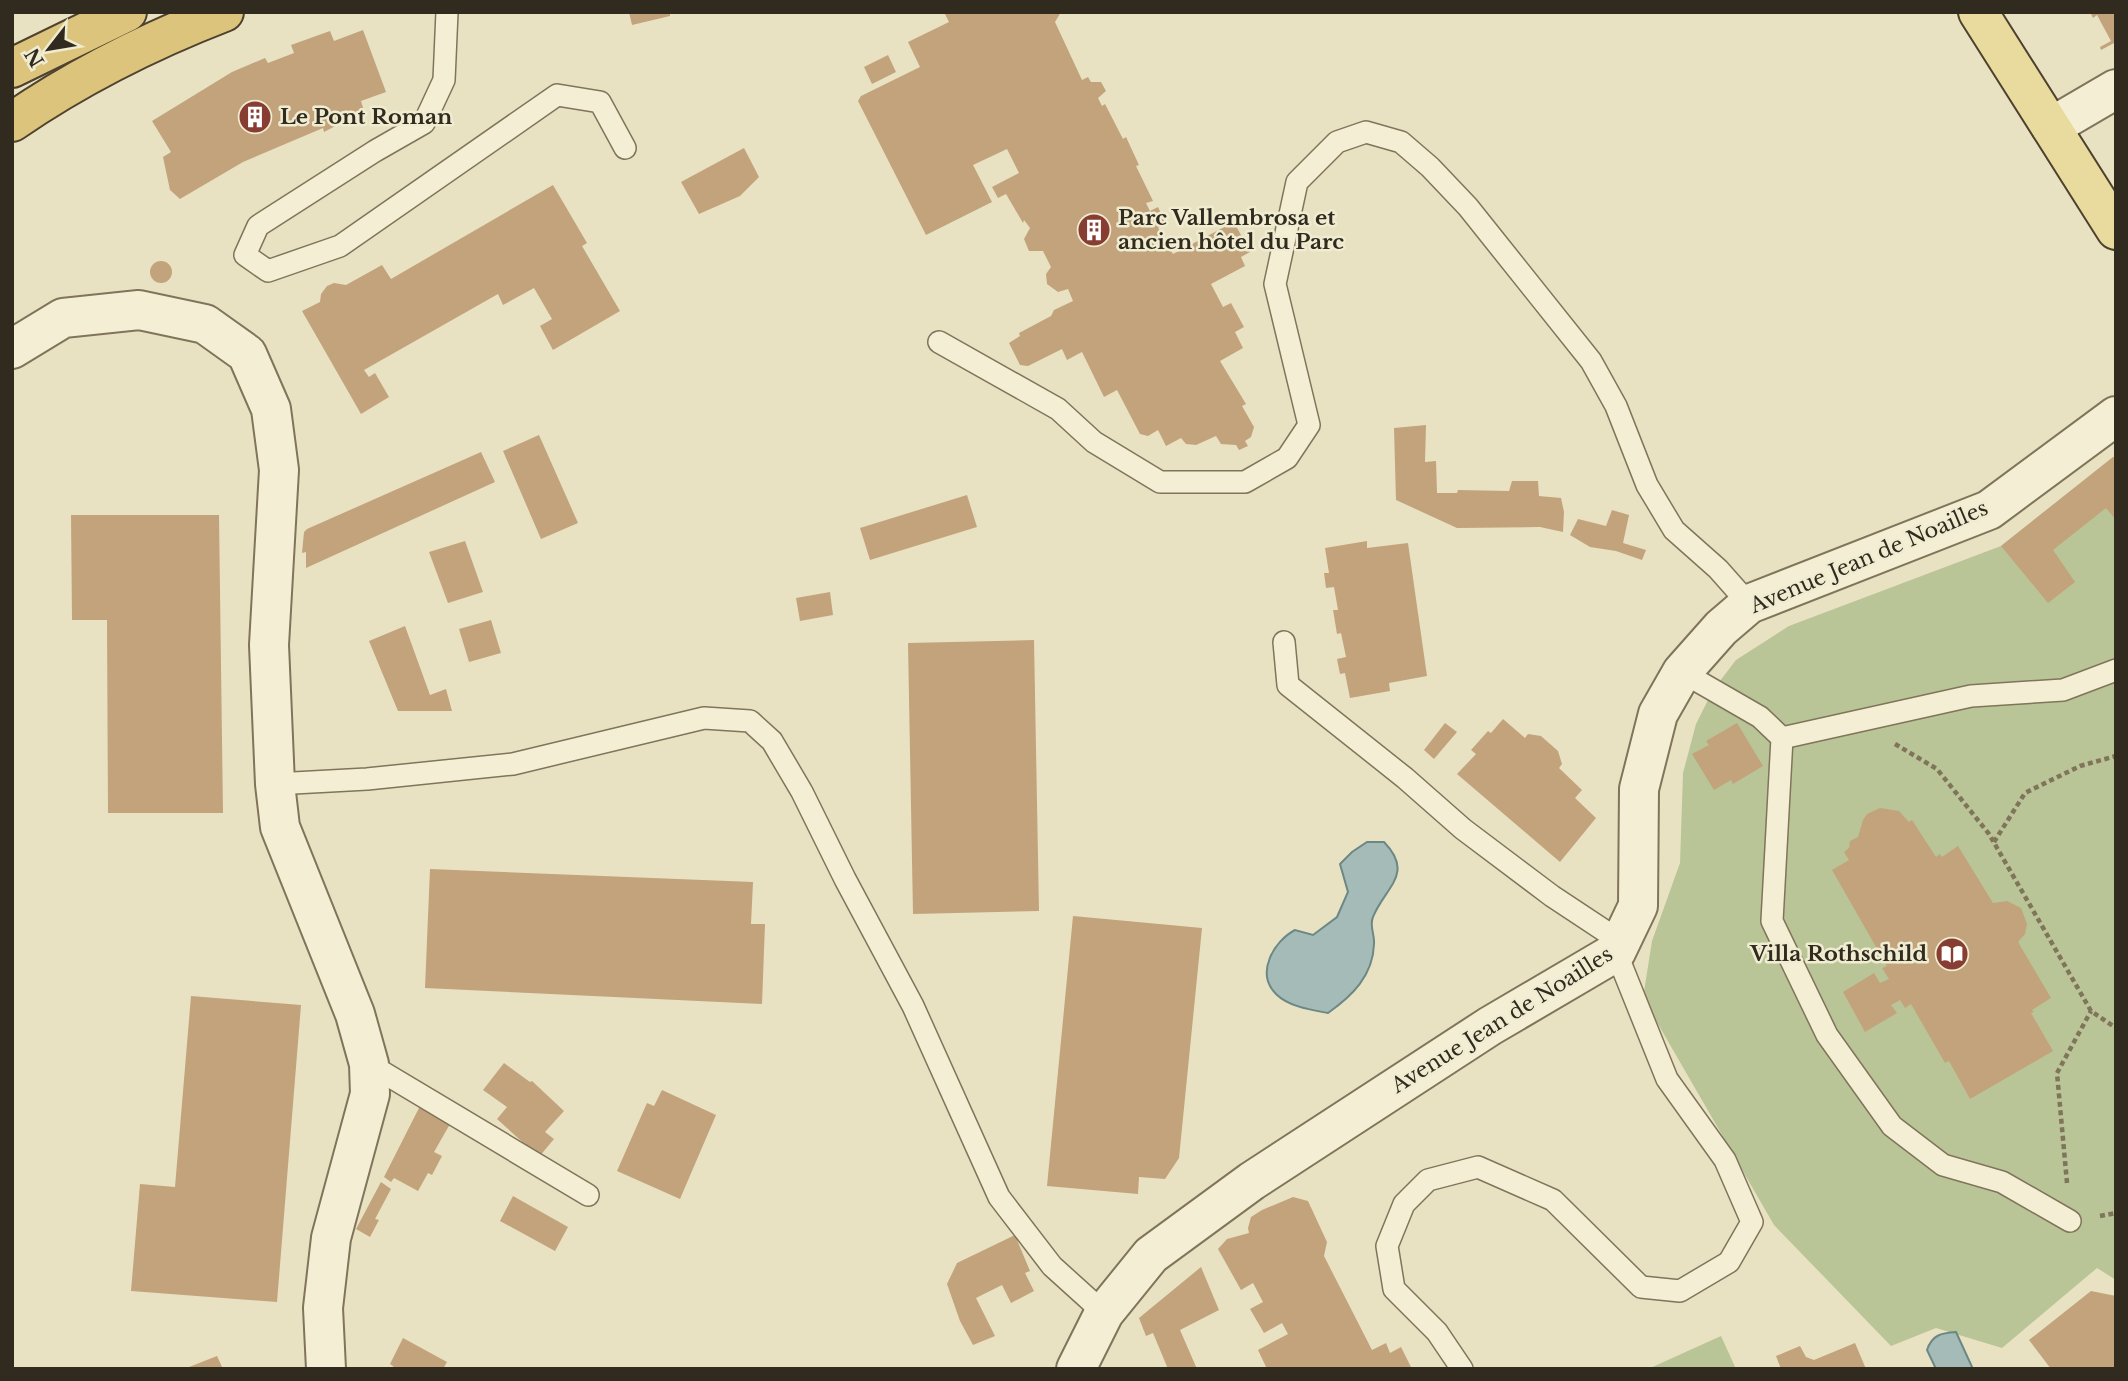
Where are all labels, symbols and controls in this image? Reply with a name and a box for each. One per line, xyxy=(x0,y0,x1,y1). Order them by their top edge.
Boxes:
north arrow xyxy=(14,14,84,84)
text: N xyxy=(20,44,49,71)
building icon: Le Pont Roman xyxy=(236,98,274,136)
place label: Le Pont Roman xyxy=(280,104,452,130)
place label: Parc Vallembrosa et ancien hôtel du Parc xyxy=(1118,205,1344,255)
building icon: Parc Vallembrosa et ancien hôtel du Parc xyxy=(1075,211,1113,249)
street label: Avenue Jean de Noailles xyxy=(1745,495,1992,619)
library icon: Villa Rothschild xyxy=(1933,935,1971,973)
street label: Avenue Jean de Noailles xyxy=(1386,941,1618,1099)
place label: Villa Rothschild xyxy=(1749,941,1927,967)

